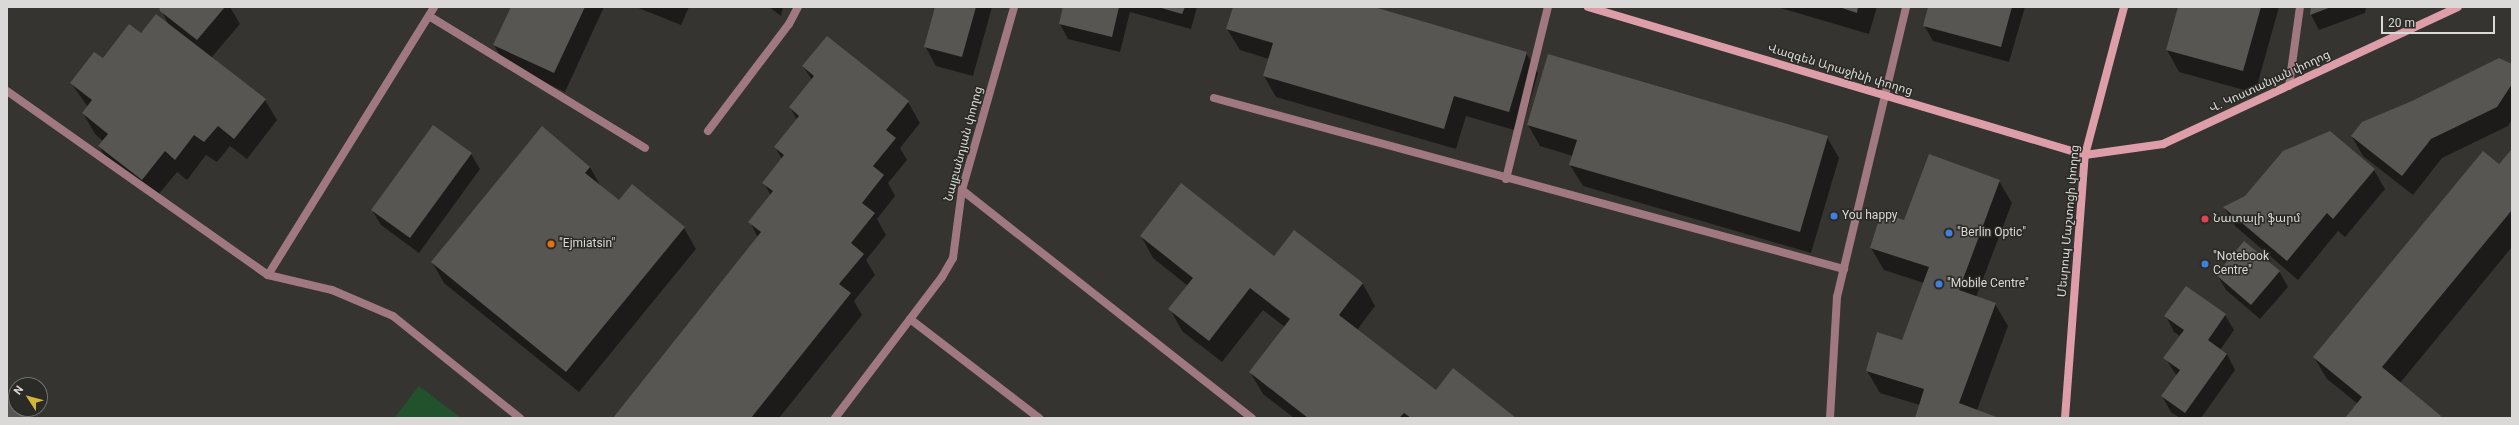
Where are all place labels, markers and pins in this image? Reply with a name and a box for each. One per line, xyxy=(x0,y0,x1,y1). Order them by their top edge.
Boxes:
place label: You happy xyxy=(1842,209,1897,223)
marker: You happy xyxy=(1829,211,1839,221)
place label: Նատալի ֆարմ xyxy=(2213,212,2301,226)
marker: Նատալի ֆարմ xyxy=(2200,214,2210,224)
place label: "Berlin Optic" xyxy=(1957,226,2026,240)
marker: "Berlin Optic" xyxy=(1944,228,1954,238)
place label: "Ejmiatsin" xyxy=(559,237,615,251)
marker: "Ejmiatsin" xyxy=(546,239,556,249)
place label: "Notebook Centre" xyxy=(2213,250,2269,278)
marker: "Notebook Centre" xyxy=(2200,259,2210,269)
place label: "Mobile Centre" xyxy=(1947,277,2029,291)
marker: "Mobile Centre" xyxy=(1934,279,1944,289)

